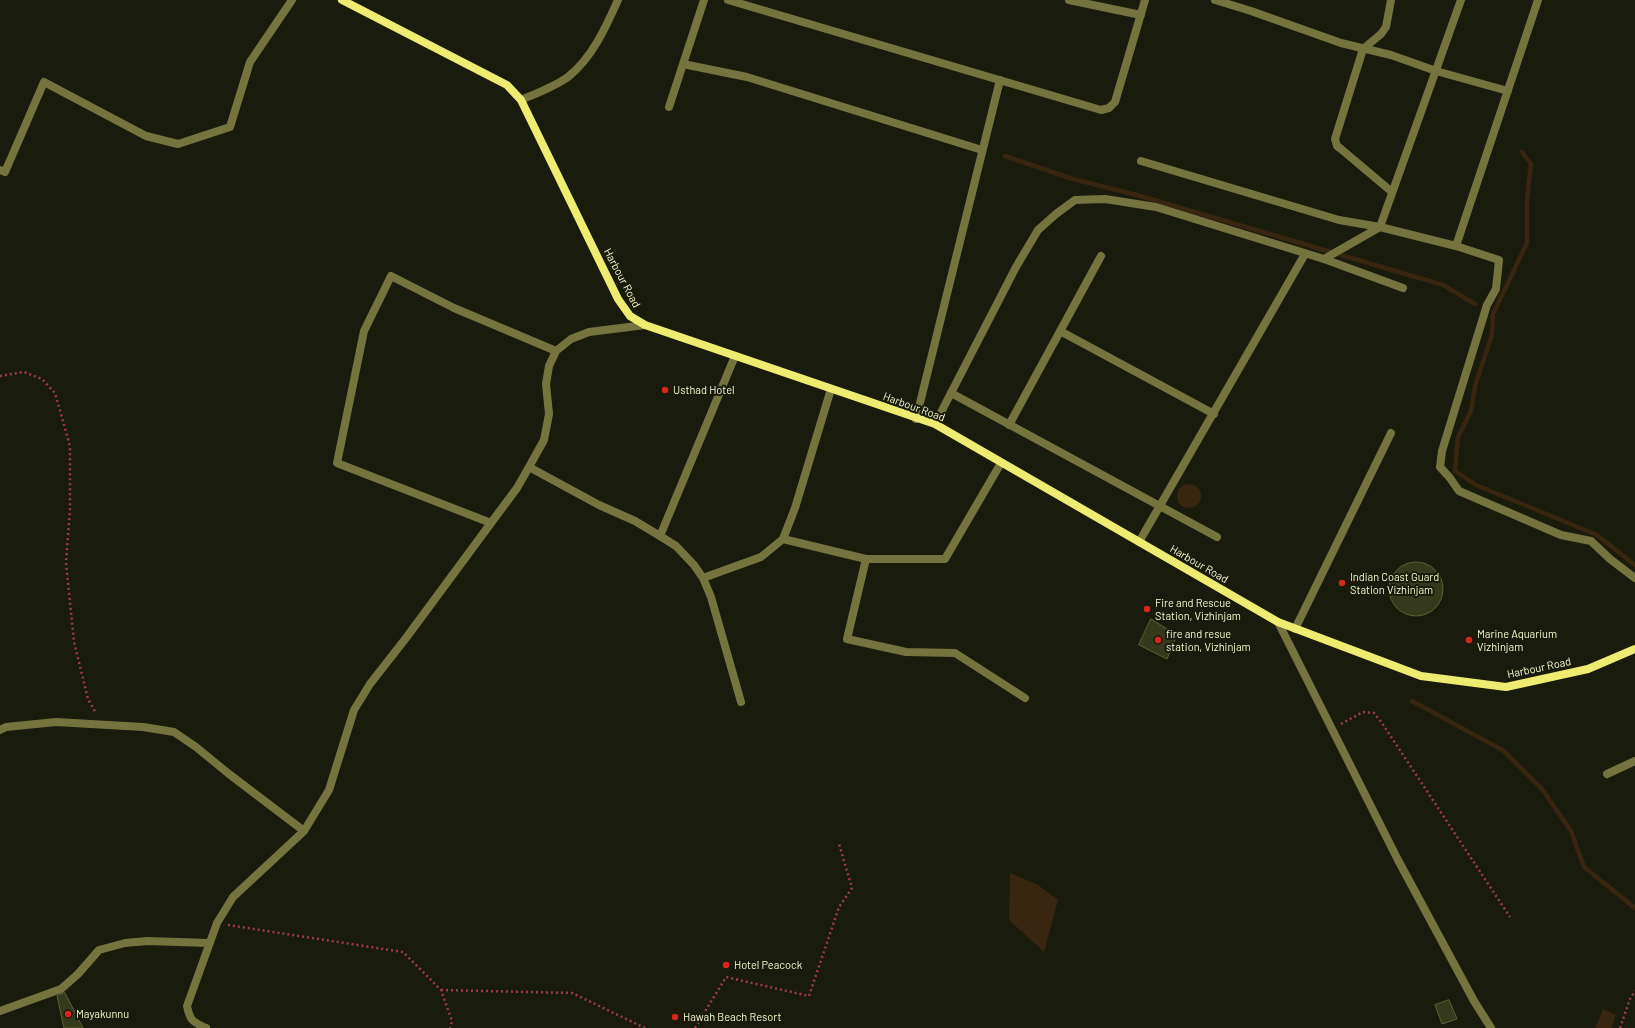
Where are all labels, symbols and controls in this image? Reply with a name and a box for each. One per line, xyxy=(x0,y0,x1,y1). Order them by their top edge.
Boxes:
street label: Harbour Road xyxy=(601,246,643,310)
place label: Usthad Hotel xyxy=(673,383,735,397)
marker: Usthad Hotel xyxy=(660,385,670,395)
street label: Harbour Road xyxy=(881,390,947,424)
street label: Harbour Road xyxy=(1167,542,1231,586)
place label: Indian Coast Guard Station Vizhinjam xyxy=(1350,570,1439,596)
marker: Indian Coast Guard Station Vizhinjam xyxy=(1337,578,1347,588)
place label: Fire and Rescue Station, Vizhinjam xyxy=(1155,596,1241,622)
marker: Fire and Rescue Station, Vizhinjam xyxy=(1142,604,1152,614)
place label: fire and resue station, Vizhinjam xyxy=(1166,627,1251,653)
place label: Marine Aquarium Vizhinjam xyxy=(1477,627,1557,653)
marker: fire and resue station, Vizhinjam xyxy=(1153,635,1163,645)
marker: Marine Aquarium Vizhinjam xyxy=(1464,635,1474,645)
street label: Harbour Road xyxy=(1506,655,1572,681)
place label: Hotel Peacock xyxy=(734,958,802,972)
marker: Hotel Peacock xyxy=(721,960,731,970)
place label: Mayakunnu xyxy=(76,1007,129,1021)
marker: Mayakunnu xyxy=(63,1009,73,1019)
place label: Hawah Beach Resort xyxy=(683,1010,781,1024)
marker: Hawah Beach Resort xyxy=(670,1012,680,1022)

